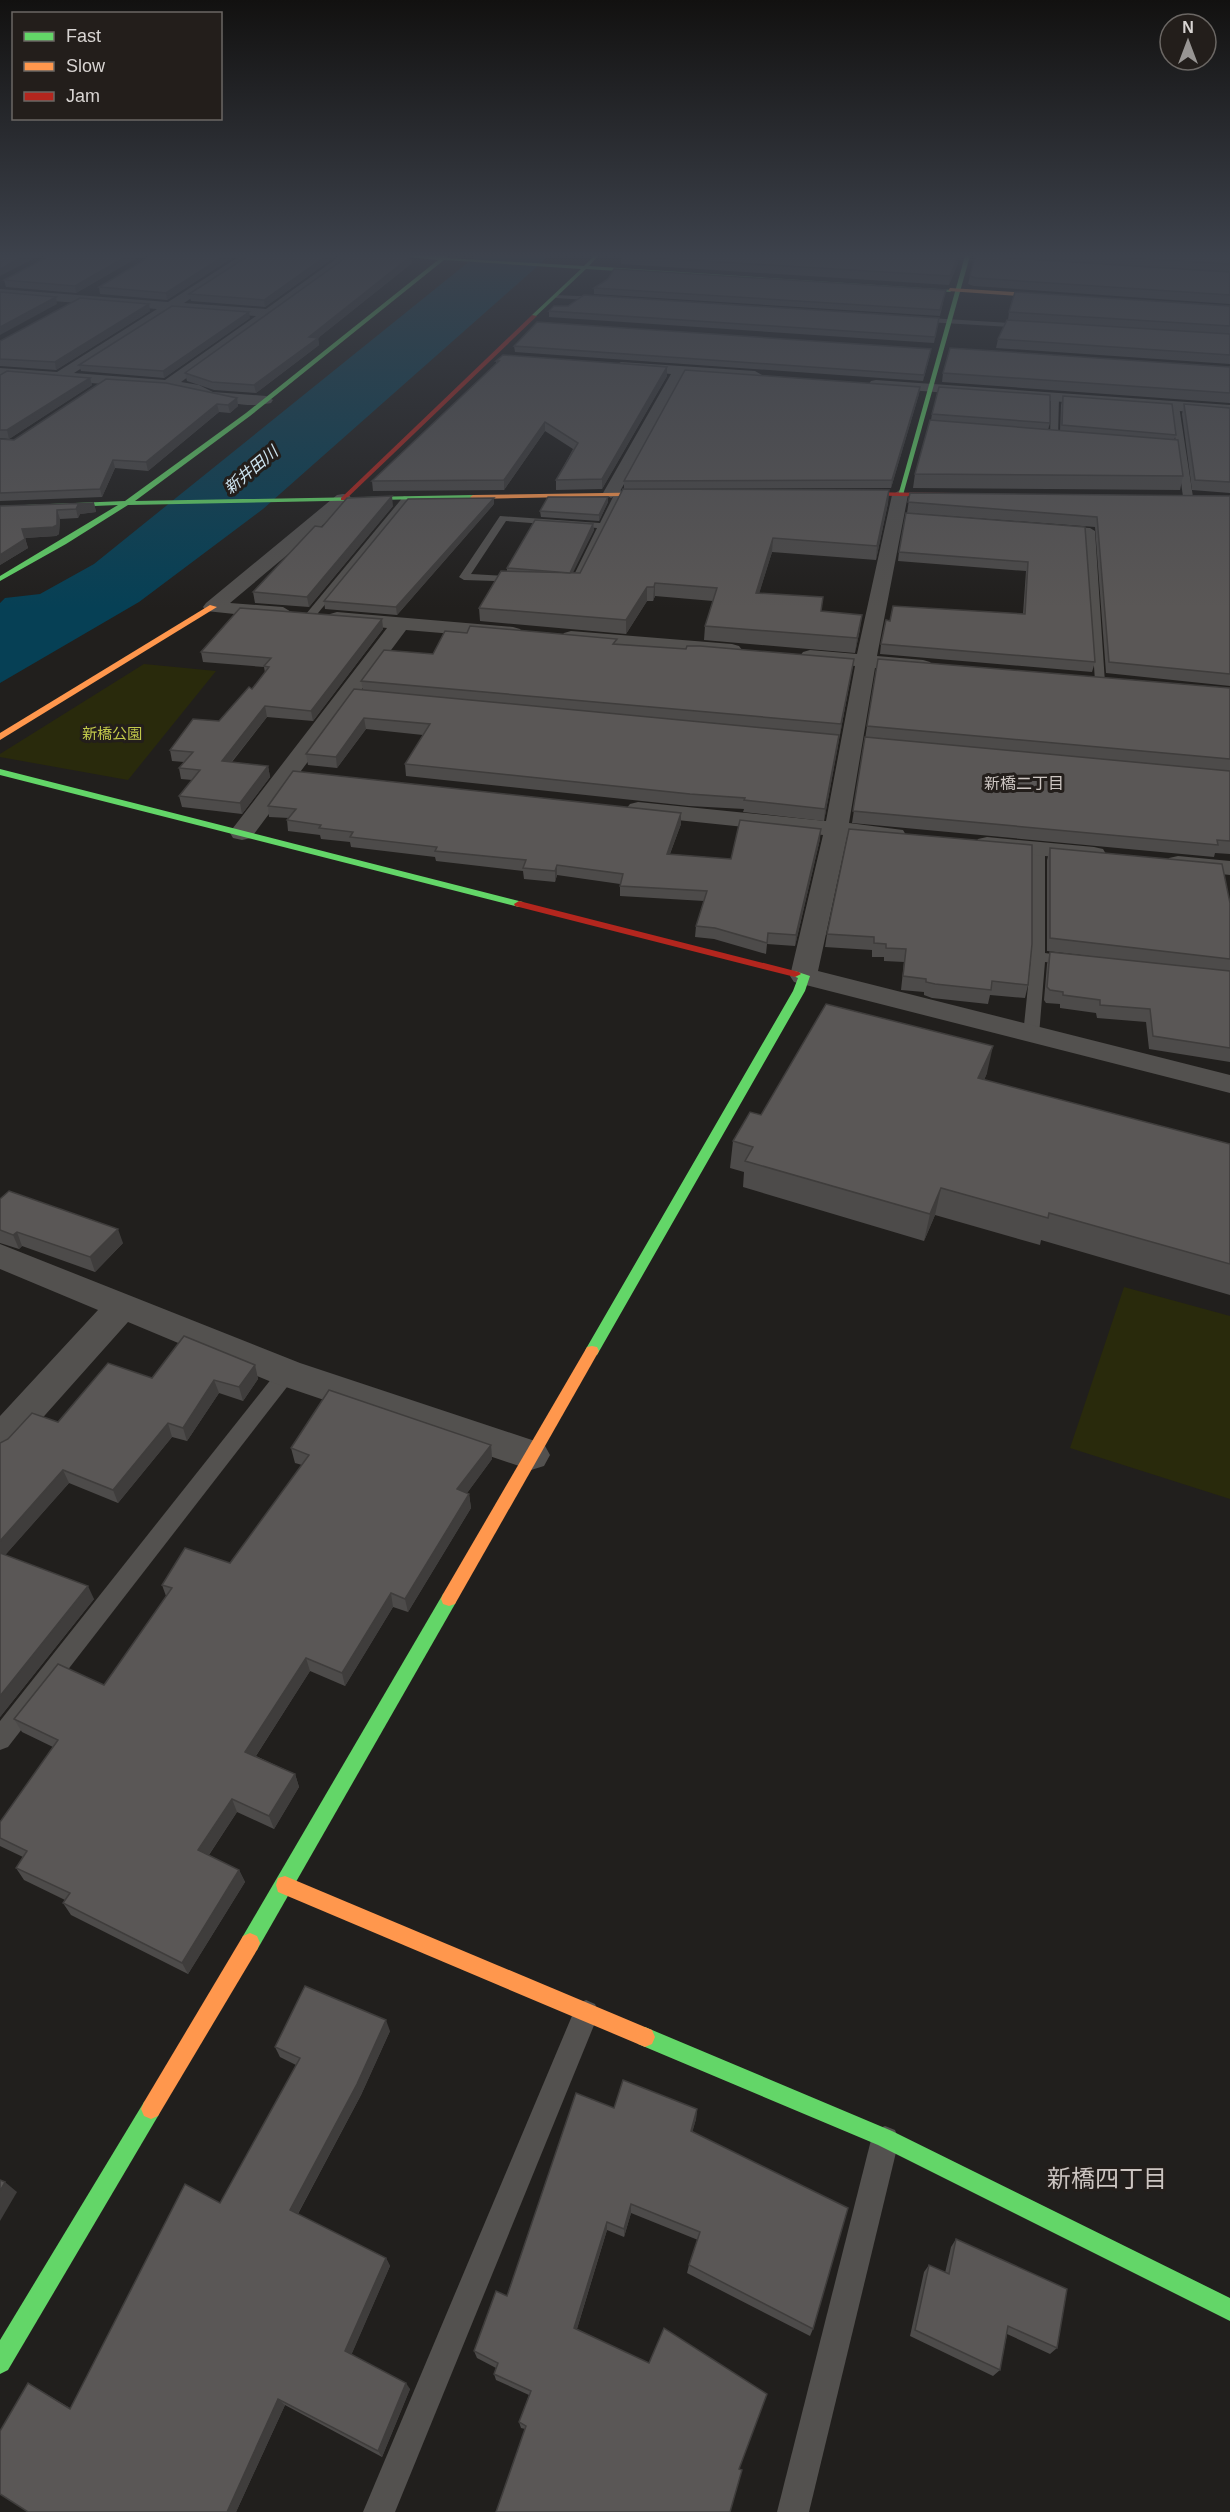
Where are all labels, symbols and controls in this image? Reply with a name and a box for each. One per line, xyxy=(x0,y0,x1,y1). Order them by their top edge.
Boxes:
legend xyxy=(12,12,222,120)
north arrow xyxy=(1158,12,1218,72)
text: N xyxy=(1182,19,1194,36)
text: Fast xyxy=(66,26,101,46)
text: Slow xyxy=(66,56,106,76)
text: Jam xyxy=(66,86,100,106)
water label: 新井田川 xyxy=(221,442,283,497)
park label: 新橋公園 xyxy=(82,725,142,742)
district label: 新橋二丁目 xyxy=(984,775,1064,792)
district label: 新橋四丁目 xyxy=(1047,2165,1167,2192)

